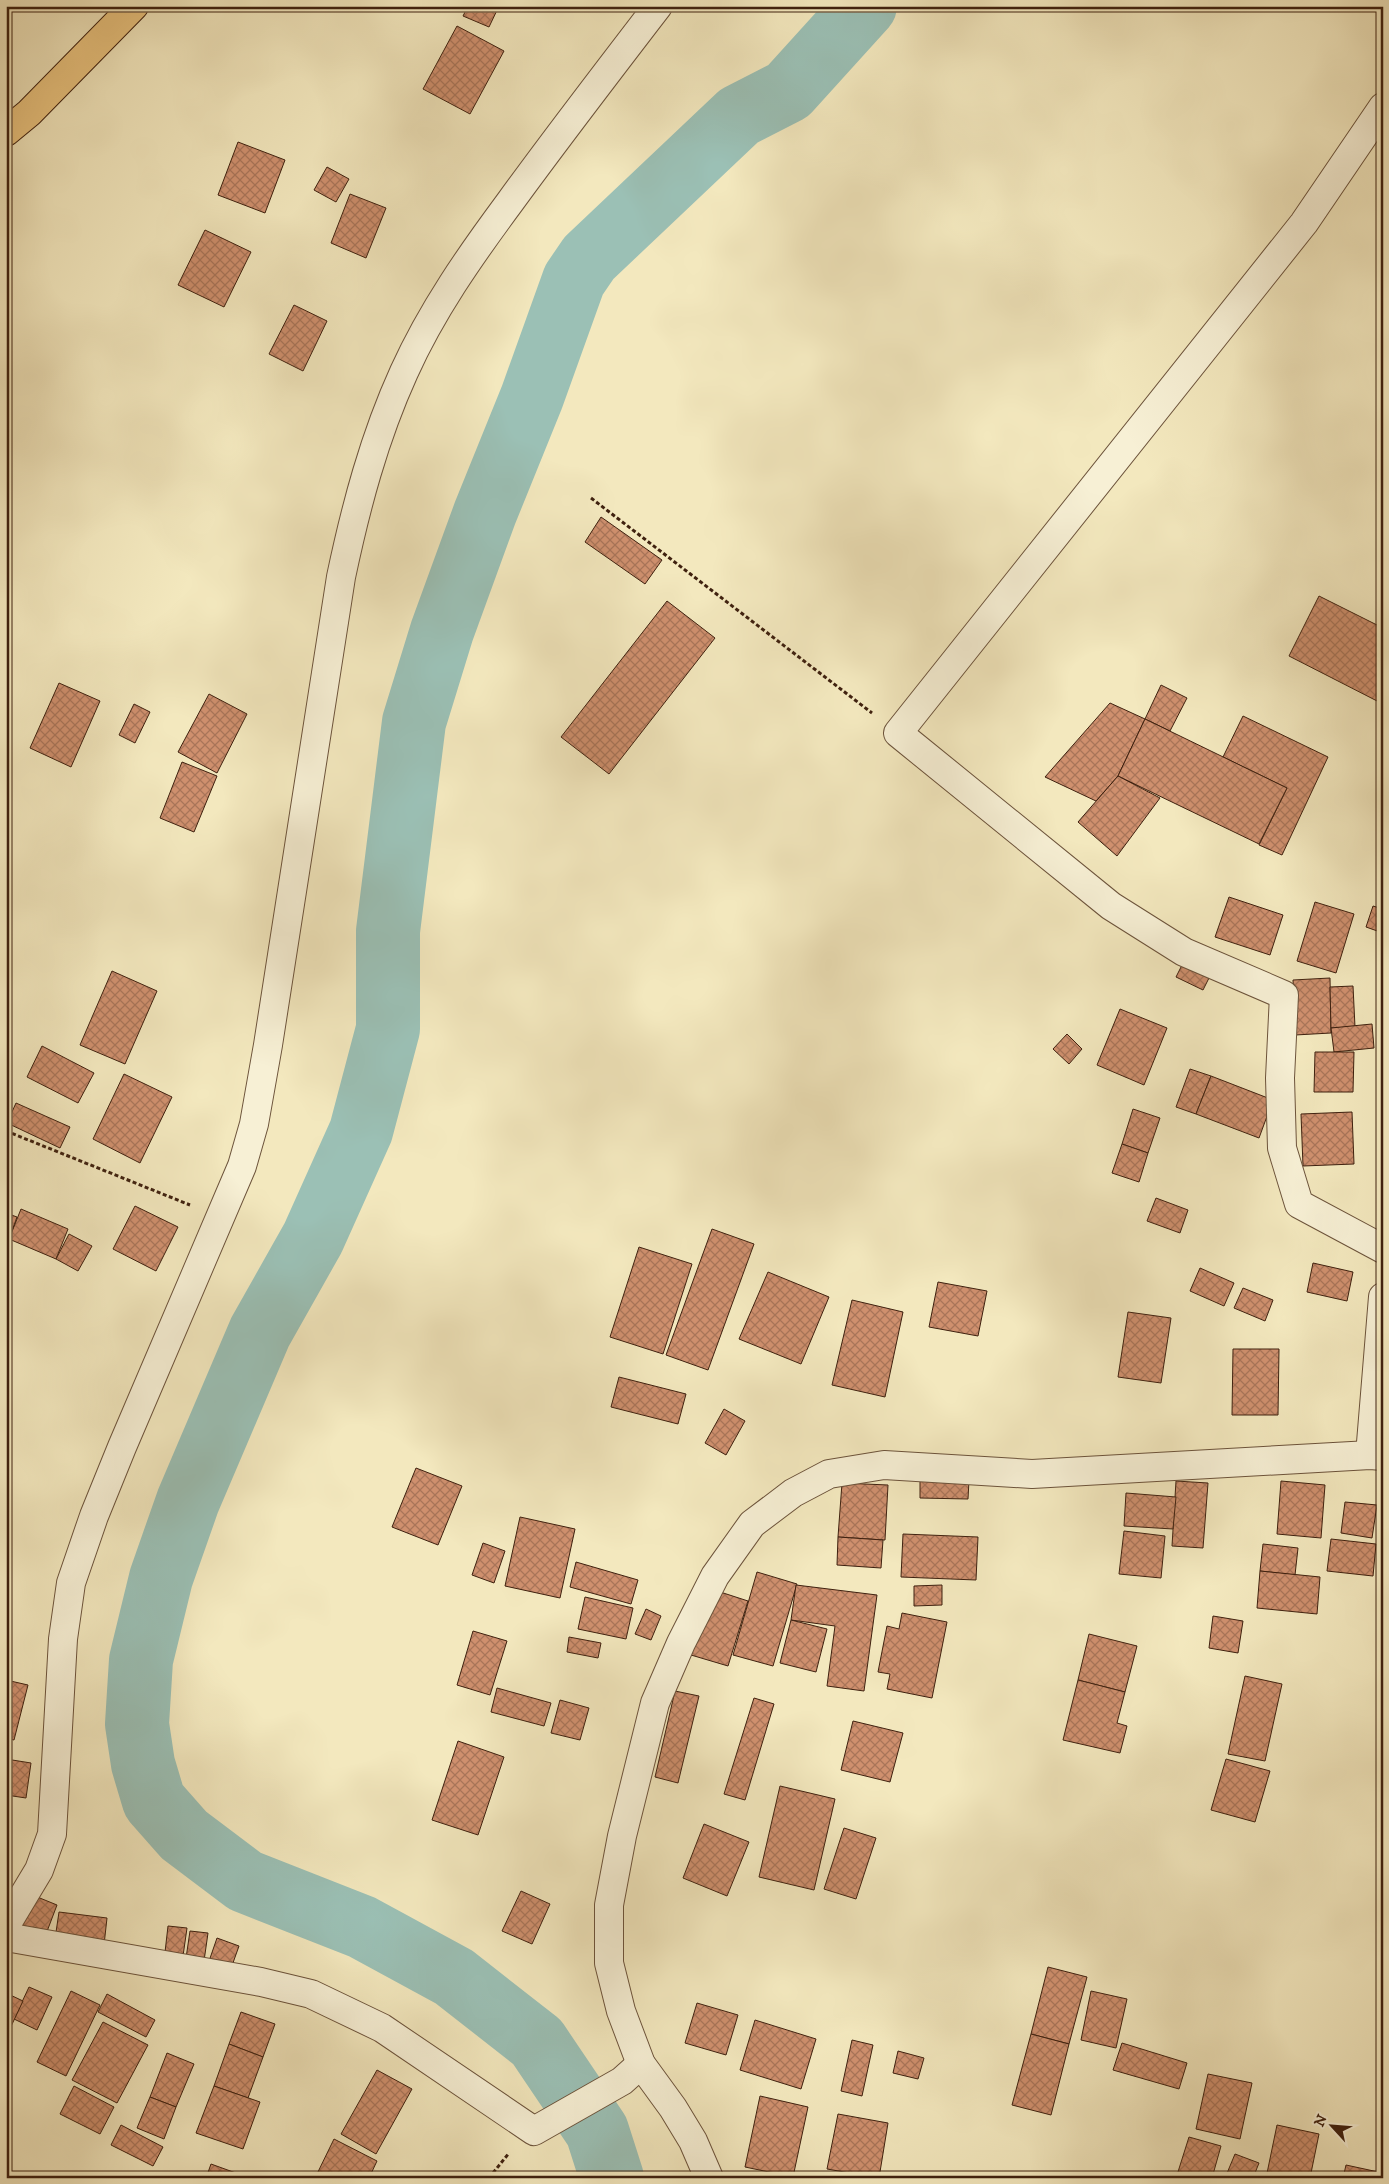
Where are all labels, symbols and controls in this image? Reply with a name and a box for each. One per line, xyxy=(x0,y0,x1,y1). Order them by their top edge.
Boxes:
north arrow xyxy=(1306,2102,1356,2152)
text: N xyxy=(1311,2111,1332,2130)

